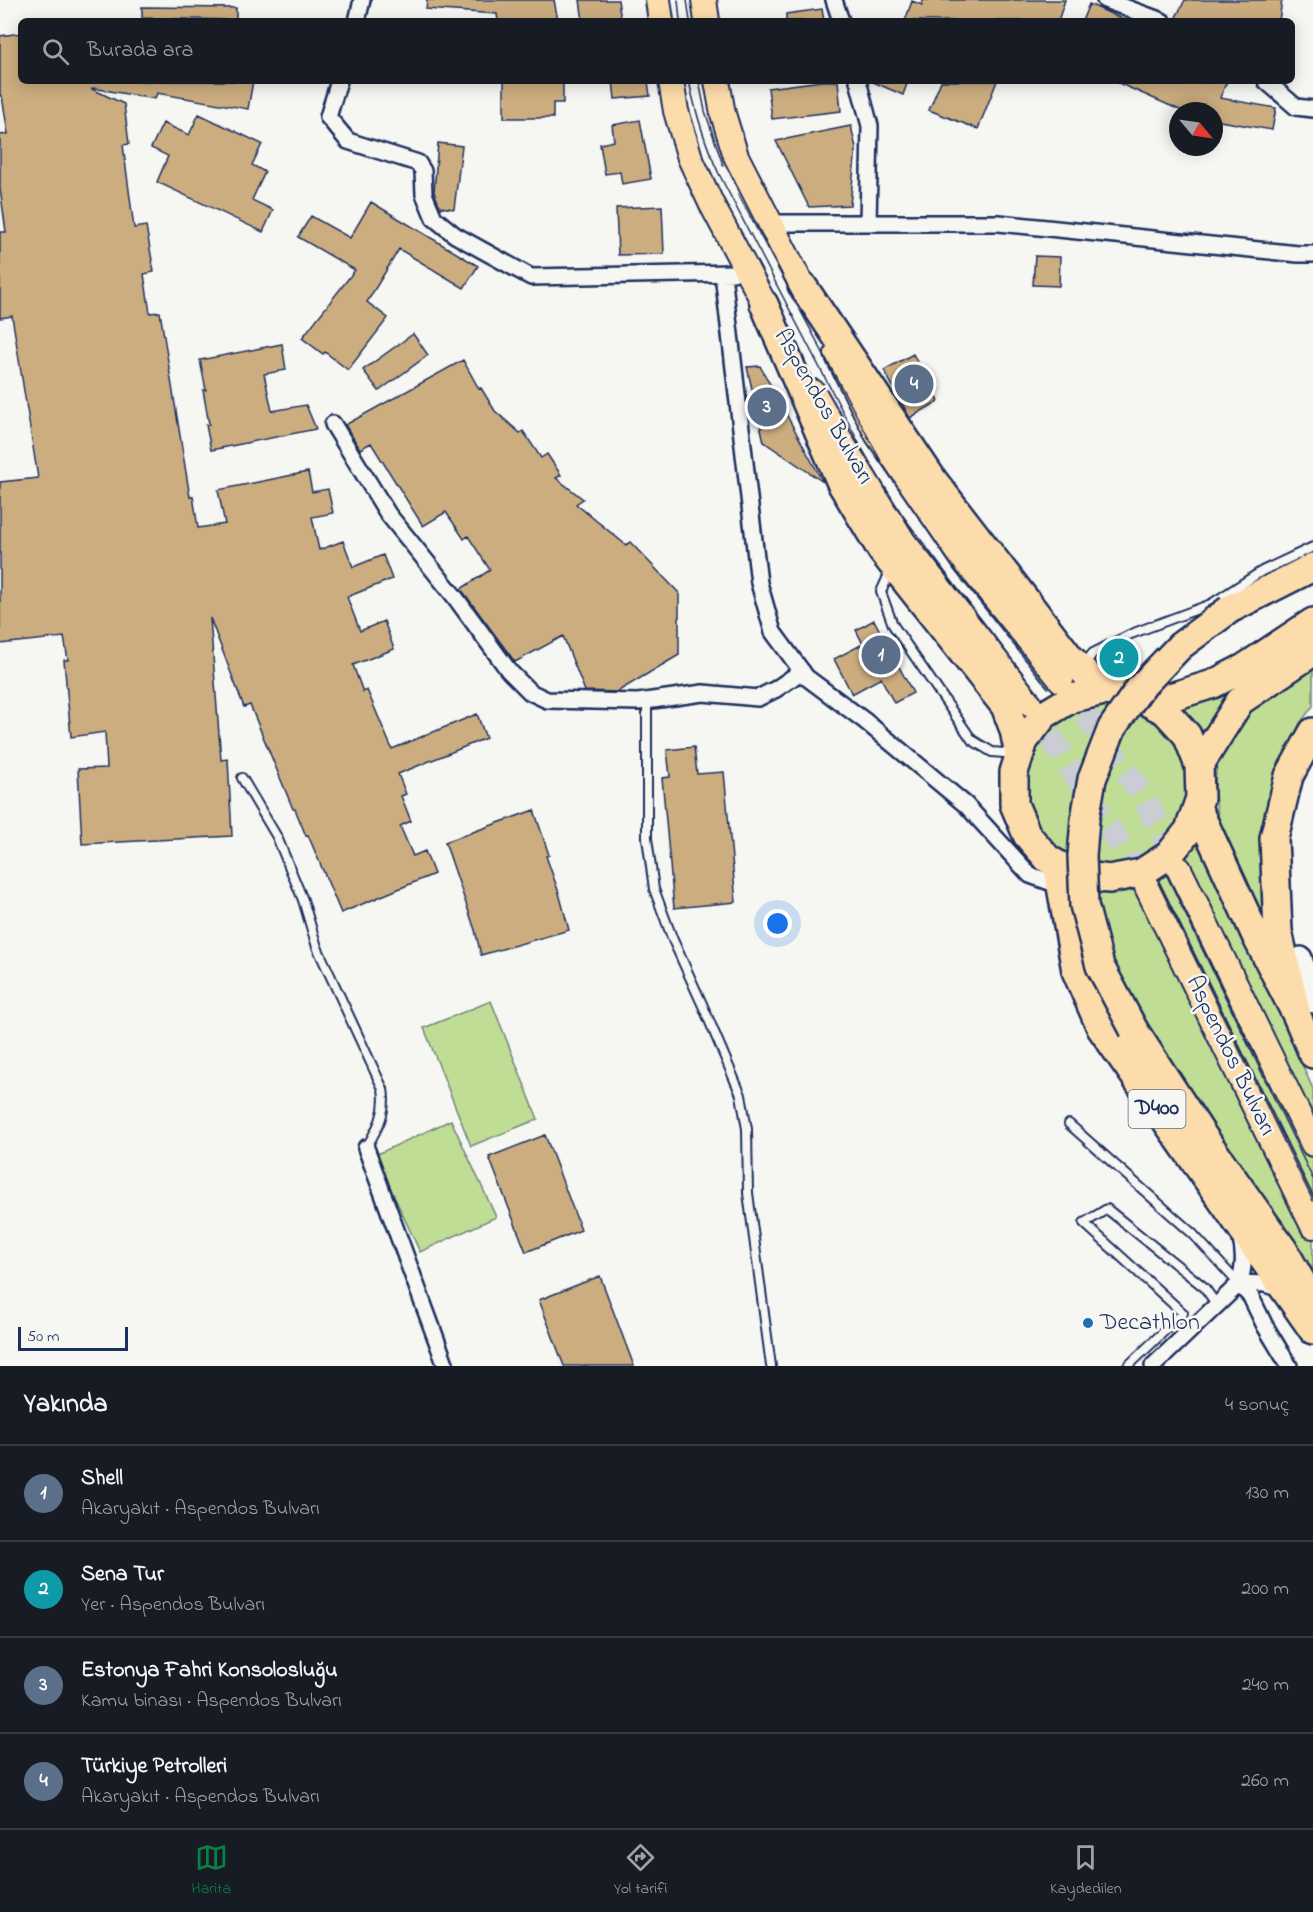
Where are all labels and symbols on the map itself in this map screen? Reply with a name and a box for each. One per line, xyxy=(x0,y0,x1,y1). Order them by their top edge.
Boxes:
north arrow xyxy=(1169,102,1223,156)
street label: Aspendos Bulvarı xyxy=(764,323,882,491)
pin: 4 xyxy=(894,362,934,406)
pin: 3 xyxy=(748,384,786,430)
pin: 1 xyxy=(862,632,900,678)
pin: 2 xyxy=(1100,636,1138,680)
your location xyxy=(763,909,792,938)
street label: Aspendos Bulvarı xyxy=(1176,970,1284,1142)
road number: D400 xyxy=(1128,1090,1186,1128)
place label: Decathlon xyxy=(1099,1306,1200,1341)
marker: Decathlon xyxy=(1081,1316,1095,1330)
scale bar xyxy=(18,1324,128,1352)

